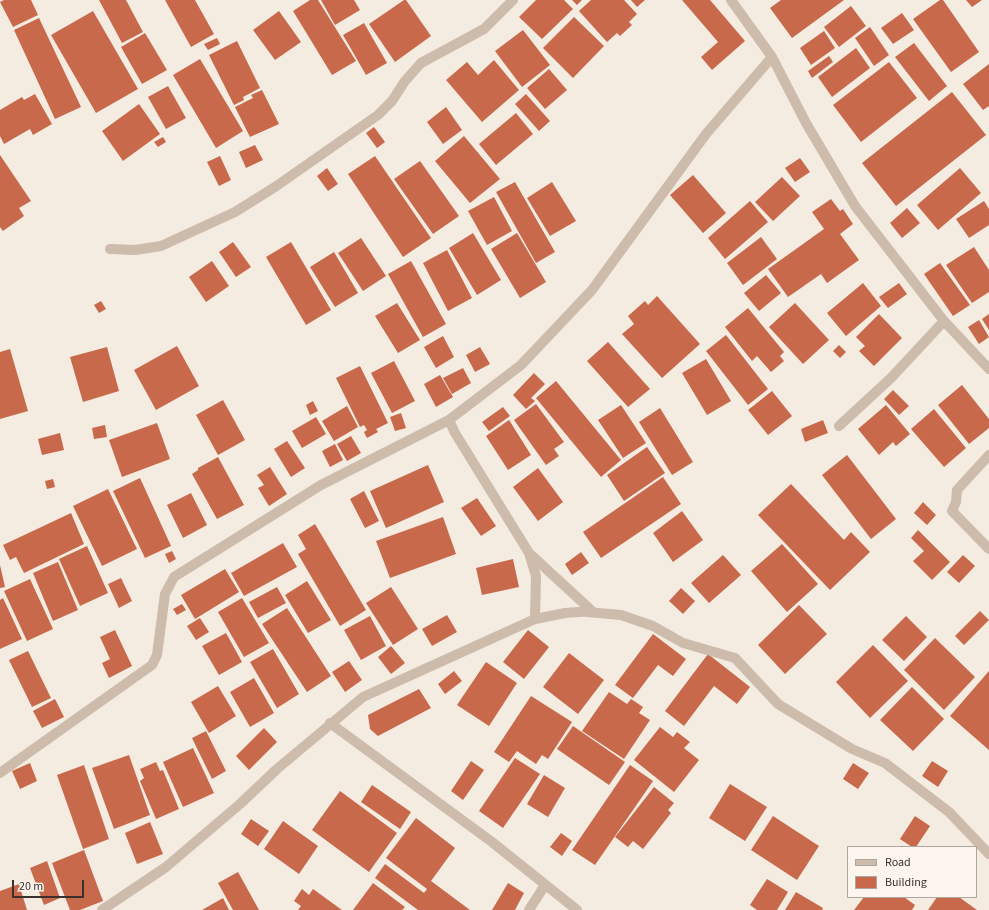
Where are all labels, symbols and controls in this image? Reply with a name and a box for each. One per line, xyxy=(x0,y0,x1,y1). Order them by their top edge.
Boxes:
legend xyxy=(847,846,977,898)
text: Road xyxy=(885,854,911,871)
scale bar xyxy=(14,872,86,898)
text: Building xyxy=(885,874,927,891)
text: 20 m xyxy=(19,878,43,895)

